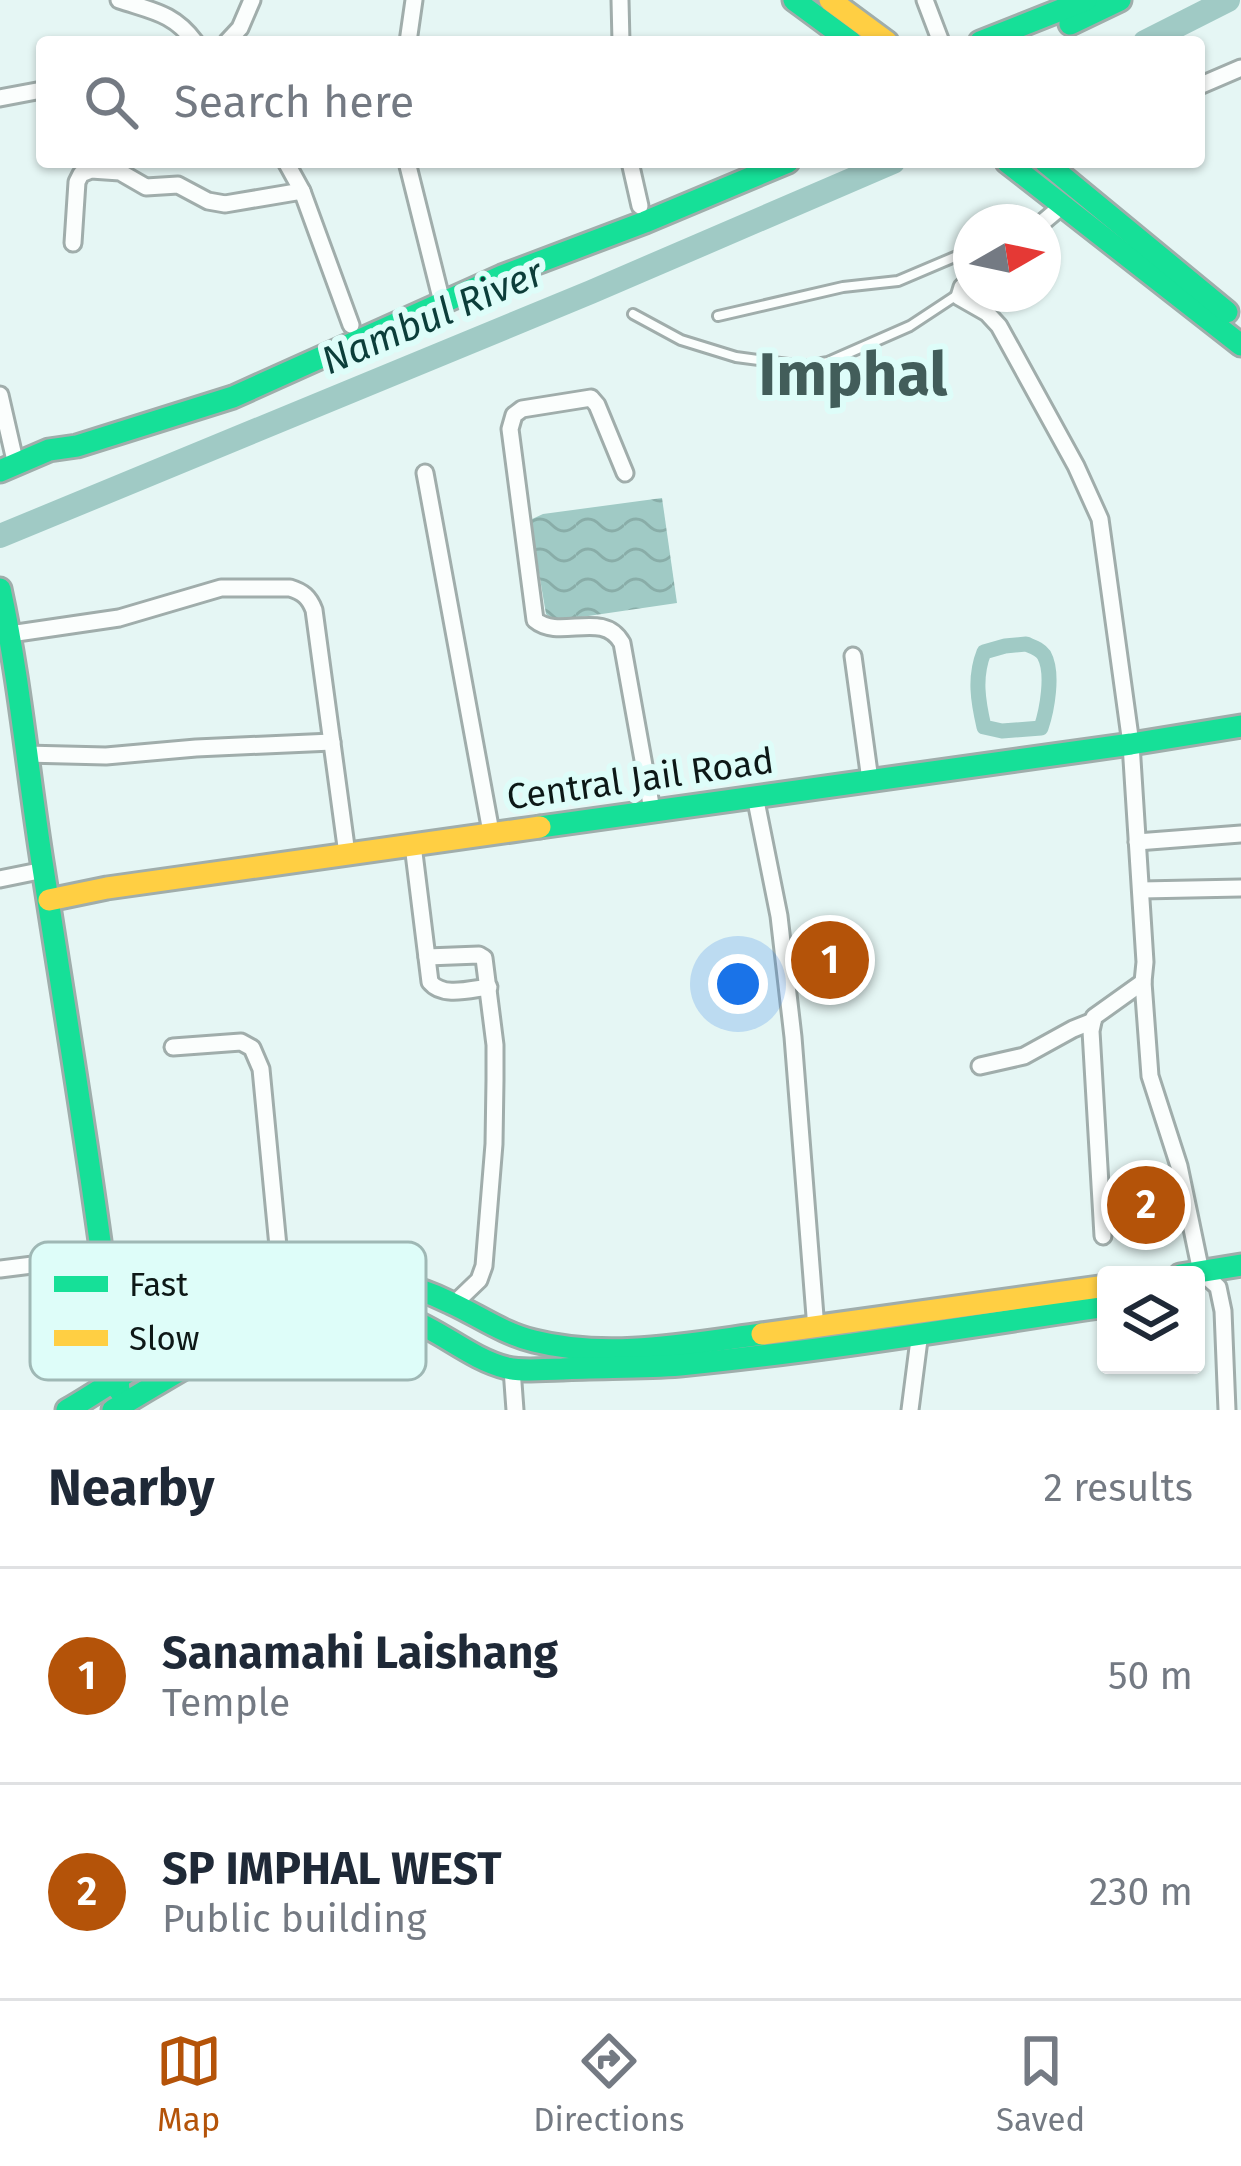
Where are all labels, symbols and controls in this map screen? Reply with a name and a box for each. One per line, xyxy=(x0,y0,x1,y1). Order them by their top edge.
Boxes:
search box xyxy=(36,36,1205,168)
icon: search xyxy=(78,69,144,135)
text: Search here xyxy=(174,75,414,129)
north arrow xyxy=(953,204,1061,312)
water label: Nambul River xyxy=(315,249,551,384)
district label: Imphal xyxy=(759,339,948,411)
street label: Central Jail Road xyxy=(504,738,776,819)
pin: 1 xyxy=(791,915,869,1005)
your location xyxy=(708,954,768,1014)
pin: 2 xyxy=(1107,1160,1185,1250)
legend xyxy=(30,1242,426,1380)
text: Fast xyxy=(129,1265,188,1305)
map controls xyxy=(1097,1266,1205,1374)
button: layers xyxy=(1097,1266,1205,1374)
text: Slow xyxy=(129,1319,199,1359)
text: Nearby xyxy=(48,1457,214,1519)
text: 2 results xyxy=(1044,1465,1193,1511)
text: Sanamahi Laishang xyxy=(162,1626,558,1680)
text: 1 xyxy=(78,1653,96,1699)
text: 50 m xyxy=(1108,1653,1193,1699)
text: Temple xyxy=(162,1680,290,1726)
text: SP IMPHAL WEST xyxy=(162,1842,502,1896)
text: 2 xyxy=(77,1869,97,1915)
text: 230 m xyxy=(1089,1869,1193,1915)
text: Public building xyxy=(162,1896,426,1942)
tab: Map xyxy=(156,2028,222,2140)
tab: Directions xyxy=(533,2028,685,2140)
tab: Saved xyxy=(996,2028,1085,2140)

